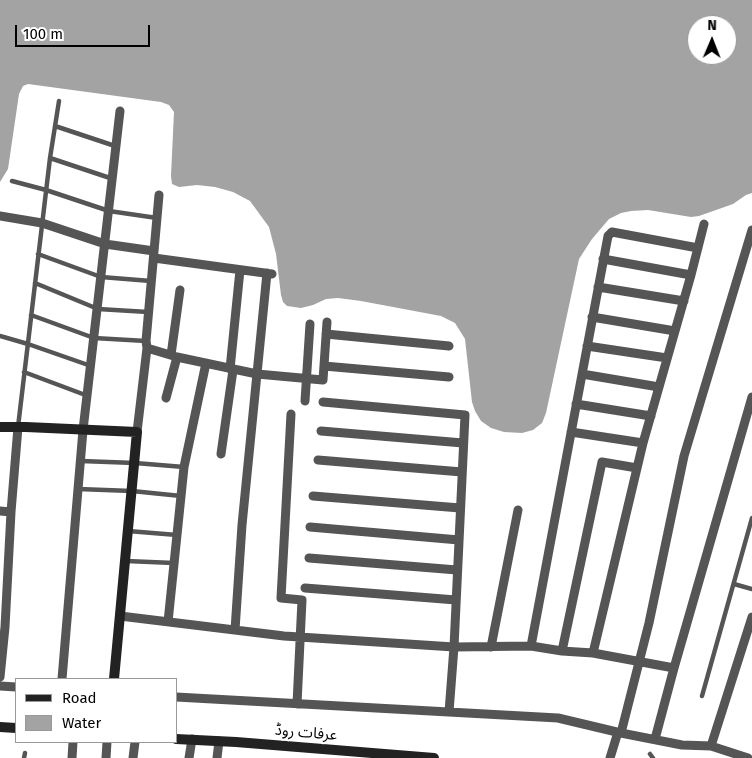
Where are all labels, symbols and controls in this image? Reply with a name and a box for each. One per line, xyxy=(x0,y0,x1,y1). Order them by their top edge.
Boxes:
scale bar xyxy=(18,15,152,47)
north arrow xyxy=(687,15,737,65)
text: N xyxy=(707,17,717,34)
text: 100 m xyxy=(23,25,63,43)
legend xyxy=(15,678,178,743)
text: Road xyxy=(62,689,97,707)
text: Water xyxy=(62,714,101,732)
street label: عرفات روڈ xyxy=(274,721,338,745)

